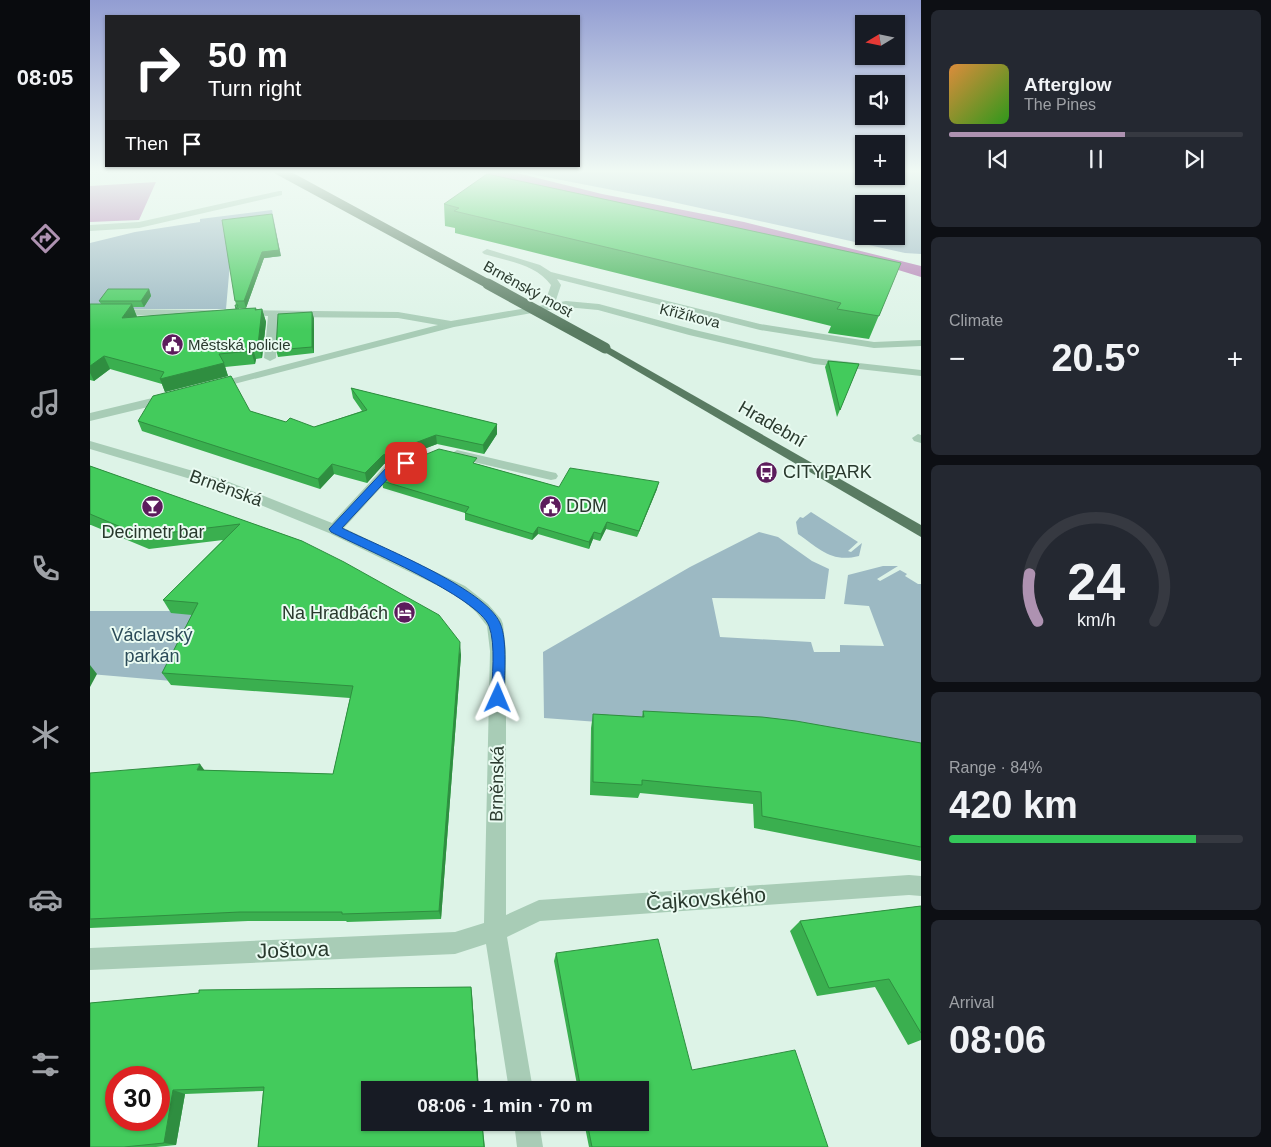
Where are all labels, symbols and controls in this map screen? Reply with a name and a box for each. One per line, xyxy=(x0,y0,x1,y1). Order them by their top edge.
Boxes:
north arrow xyxy=(855,15,905,65)
map controls xyxy=(855,15,905,245)
icon: right xyxy=(125,35,190,100)
text: 50 m xyxy=(208,35,288,74)
text: 08:05 xyxy=(17,65,73,90)
text: Afterglow xyxy=(1024,74,1112,95)
button: sound xyxy=(855,75,905,125)
text: Turn right xyxy=(208,76,301,101)
text: The Pines xyxy=(1024,96,1096,113)
icon: arrive xyxy=(178,130,206,158)
text: Then xyxy=(125,133,168,154)
button: + xyxy=(855,135,905,185)
icon: previous xyxy=(984,145,1012,173)
icon: pause xyxy=(1082,145,1110,173)
icon: next xyxy=(1180,145,1208,173)
button: − xyxy=(855,195,905,245)
icon: directions xyxy=(28,221,63,256)
street label: Brněnský most xyxy=(481,257,576,320)
street label: Křižíkova xyxy=(658,300,723,331)
text: Climate xyxy=(949,312,1003,329)
public building icon: Městská policie xyxy=(160,333,184,357)
place label: Městská policie xyxy=(188,336,291,353)
text: 20.5° xyxy=(1051,337,1141,379)
text: − xyxy=(949,343,965,374)
text: + xyxy=(1227,343,1243,374)
icon: music xyxy=(28,386,63,421)
street label: Hradební xyxy=(735,397,809,451)
pin xyxy=(385,442,427,484)
icon: arrive xyxy=(392,449,420,477)
bus stop icon: CITYPARK xyxy=(755,460,779,484)
place label: CITYPARK xyxy=(783,462,872,482)
street label: Brněnská xyxy=(187,466,266,511)
public building icon: DDM xyxy=(538,494,562,518)
bar icon: Decimetr bar xyxy=(141,495,165,519)
place label: DDM xyxy=(566,496,607,516)
place label: Decimetr bar xyxy=(101,522,205,542)
icon: phone xyxy=(28,551,63,586)
text: 24 xyxy=(1067,553,1125,611)
hotel icon: Na Hradbách xyxy=(392,601,416,625)
place label: Na Hradbách xyxy=(282,603,388,623)
text: km/h xyxy=(1077,610,1115,630)
park label: Václavský parkán xyxy=(111,625,193,666)
position arrow xyxy=(471,671,523,723)
icon: climate xyxy=(28,717,63,752)
street label: Brněnská xyxy=(486,745,508,822)
text: Range · 84% xyxy=(949,759,1042,776)
text: 420 km xyxy=(949,784,1078,826)
icon: car xyxy=(28,882,63,917)
street label: Čajkovského xyxy=(645,883,767,914)
street label: Joštova xyxy=(256,937,330,962)
text: Arrival xyxy=(949,994,994,1011)
text: 08:06 xyxy=(949,1019,1046,1061)
icon: filters xyxy=(28,1047,63,1082)
speed limit sign: 30 xyxy=(105,1066,170,1131)
text: 08:06 · 1 min · 70 m xyxy=(417,1095,593,1116)

